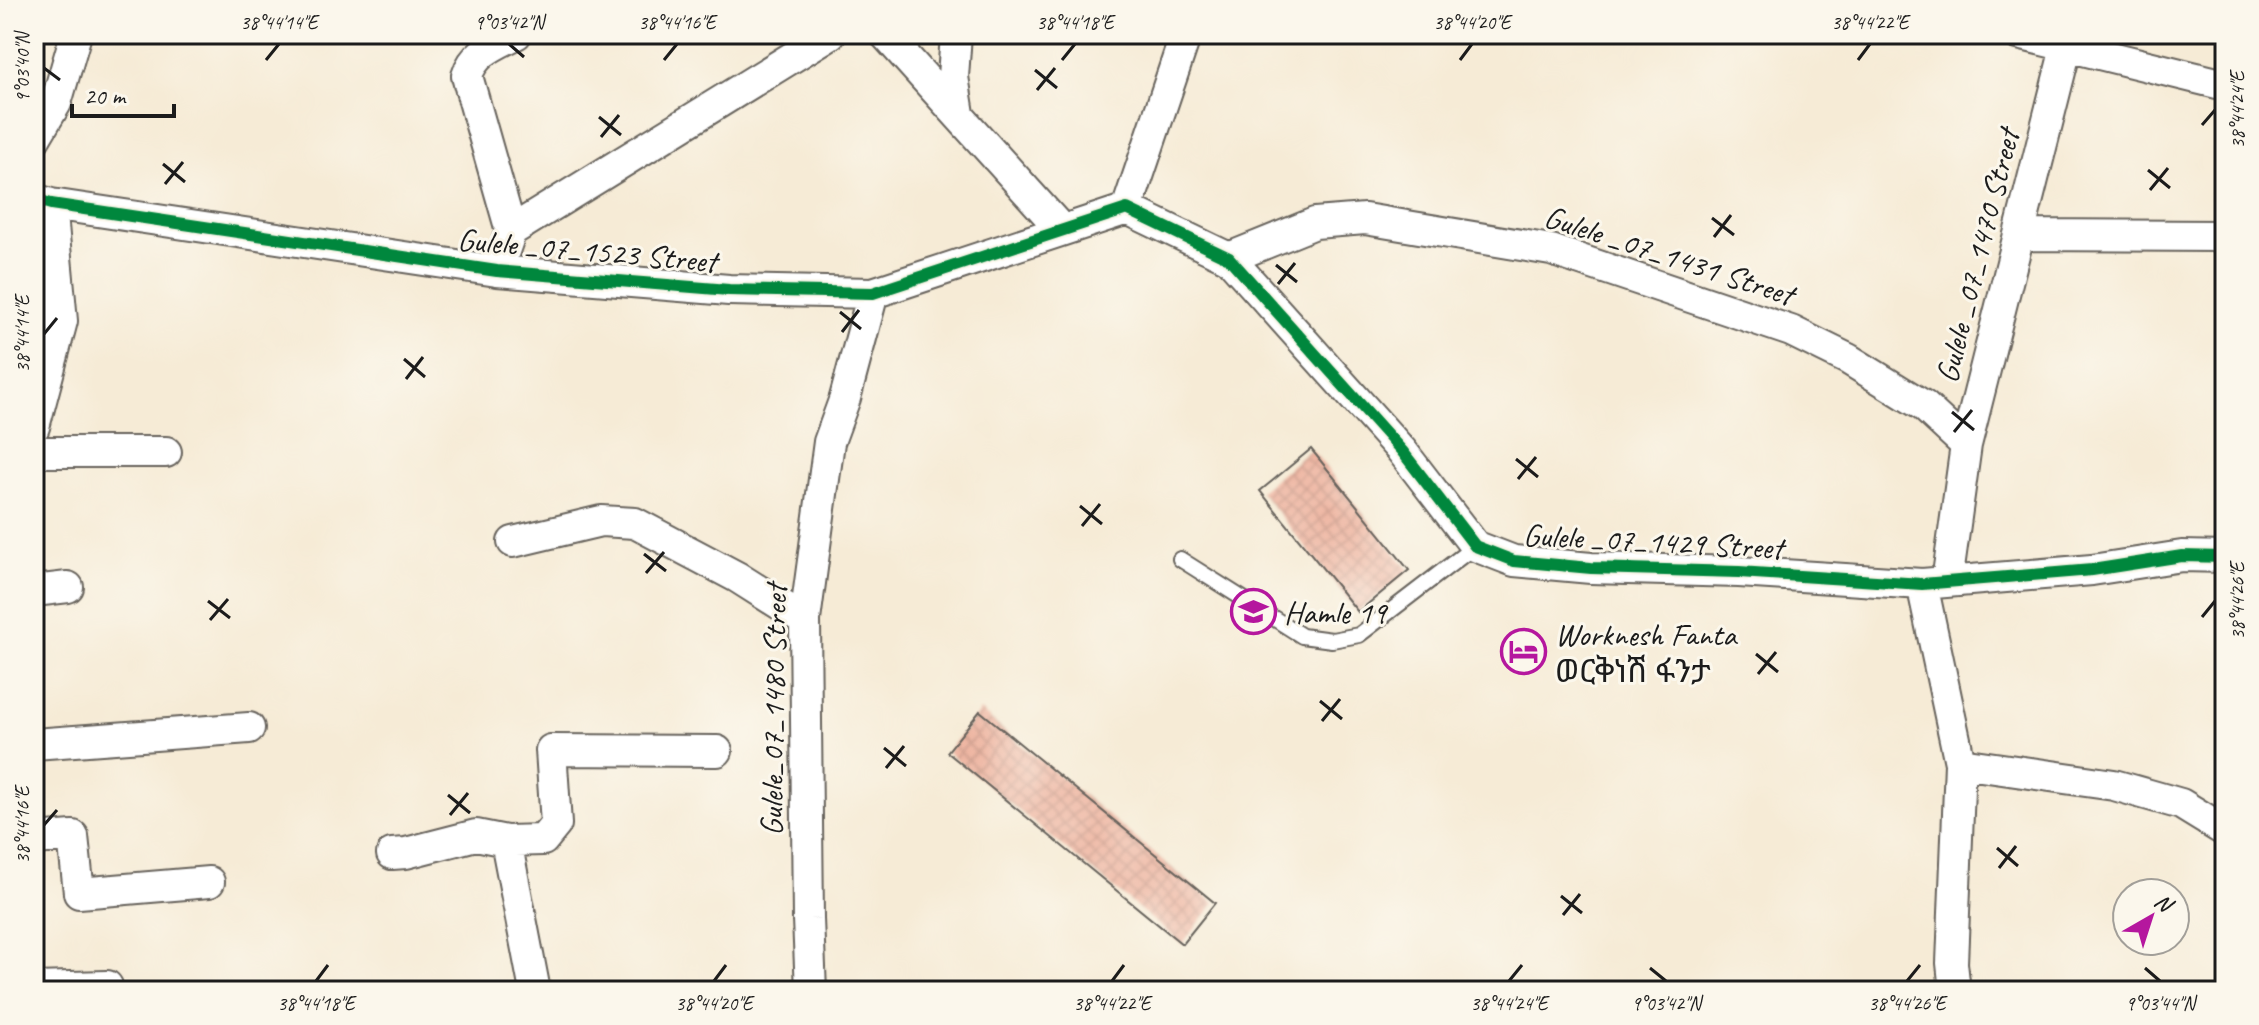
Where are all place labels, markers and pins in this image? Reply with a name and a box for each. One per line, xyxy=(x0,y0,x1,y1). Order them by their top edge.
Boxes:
school or university icon: Hamle 19 xyxy=(1229,588,1277,636)
place label: Hamle 19 xyxy=(1284,592,1389,633)
place label: Worknesh Fanta ወርቅነሽ ፋንታ xyxy=(1555,614,1738,692)
hotel icon: Worknesh Fanta ወርቅነሽ ፋንታ xyxy=(1500,628,1548,676)

